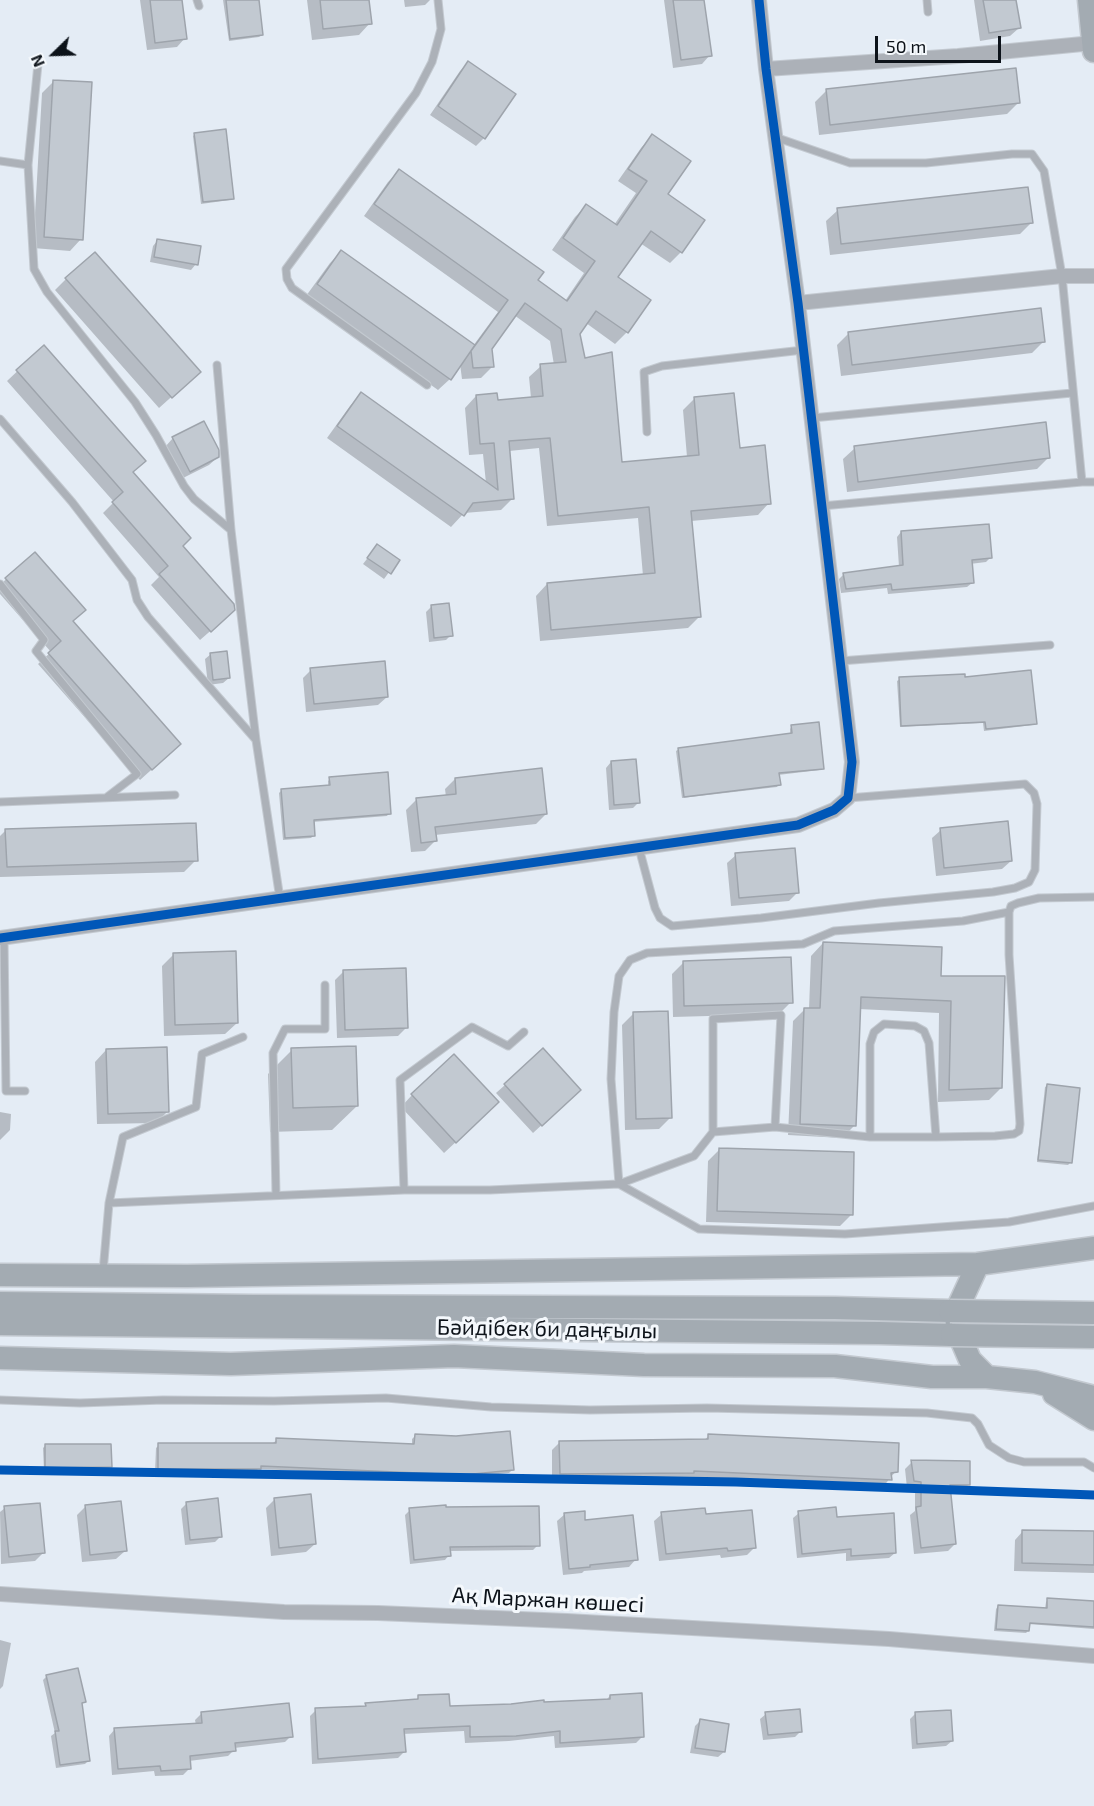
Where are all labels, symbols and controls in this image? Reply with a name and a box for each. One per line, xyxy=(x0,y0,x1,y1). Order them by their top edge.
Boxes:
north arrow xyxy=(24,24,84,84)
scale bar xyxy=(878,24,1004,62)
text: 50 m xyxy=(886,35,926,57)
text: N xyxy=(26,52,48,70)
street label: Бәйдібек би даңғылы xyxy=(437,1314,657,1344)
street label: Ақ Маржан көшесі xyxy=(451,1582,645,1618)

